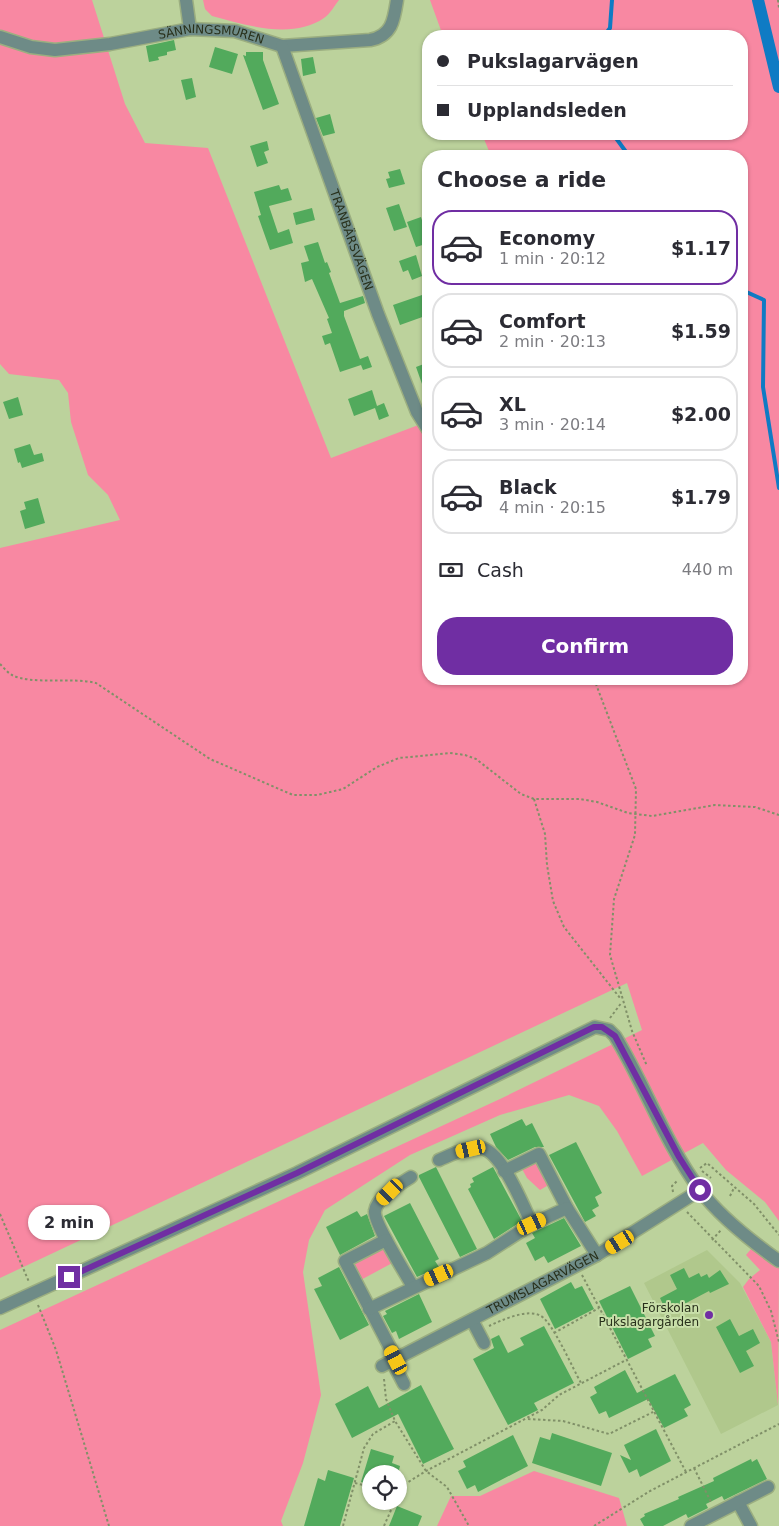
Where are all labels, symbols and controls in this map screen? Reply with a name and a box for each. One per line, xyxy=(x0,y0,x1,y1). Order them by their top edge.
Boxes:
street label: SÄNNINGSMUREN xyxy=(157,22,266,47)
text: Pukslagarvägen xyxy=(467,50,639,72)
text: Upplandsleden xyxy=(467,99,627,121)
text: Choose a ride xyxy=(437,167,606,192)
street label: TRANBÄRSVÄGEN xyxy=(327,187,376,292)
icon: car xyxy=(439,225,484,270)
text: Economy xyxy=(499,227,595,249)
text: $1.17 xyxy=(671,237,731,259)
text: 1 min · 20:12 xyxy=(499,249,606,268)
icon: car xyxy=(439,308,484,353)
text: Comfort xyxy=(499,310,586,332)
text: $1.59 xyxy=(671,320,731,342)
text: 2 min · 20:13 xyxy=(499,332,606,351)
icon: car xyxy=(439,391,484,436)
text: XL xyxy=(499,393,526,415)
text: $2.00 xyxy=(671,403,731,425)
text: 3 min · 20:14 xyxy=(499,415,606,434)
icon: car xyxy=(439,474,484,519)
text: Black xyxy=(499,476,557,498)
text: $1.79 xyxy=(671,486,731,508)
text: 4 min · 20:15 xyxy=(499,498,606,517)
icon: cash xyxy=(437,556,465,584)
text: Cash xyxy=(477,559,524,581)
text: 440 m xyxy=(682,560,733,579)
button: Confirm xyxy=(437,617,733,675)
car xyxy=(454,1138,487,1160)
car xyxy=(374,1176,405,1208)
route start xyxy=(689,1179,711,1201)
callout: 2 min xyxy=(28,1204,110,1240)
car xyxy=(515,1211,548,1237)
text: 2 min xyxy=(44,1213,94,1232)
car xyxy=(603,1228,636,1256)
street label: TRUMSLAGARVÄGEN xyxy=(484,1248,601,1318)
car xyxy=(422,1262,455,1288)
route end xyxy=(58,1266,80,1288)
place label: Förskolan Pukslagargården xyxy=(598,1301,699,1329)
marker: Förskolan Pukslagargården xyxy=(703,1309,715,1321)
car xyxy=(382,1343,409,1377)
map controls xyxy=(362,1465,407,1510)
button: locate xyxy=(362,1465,407,1510)

